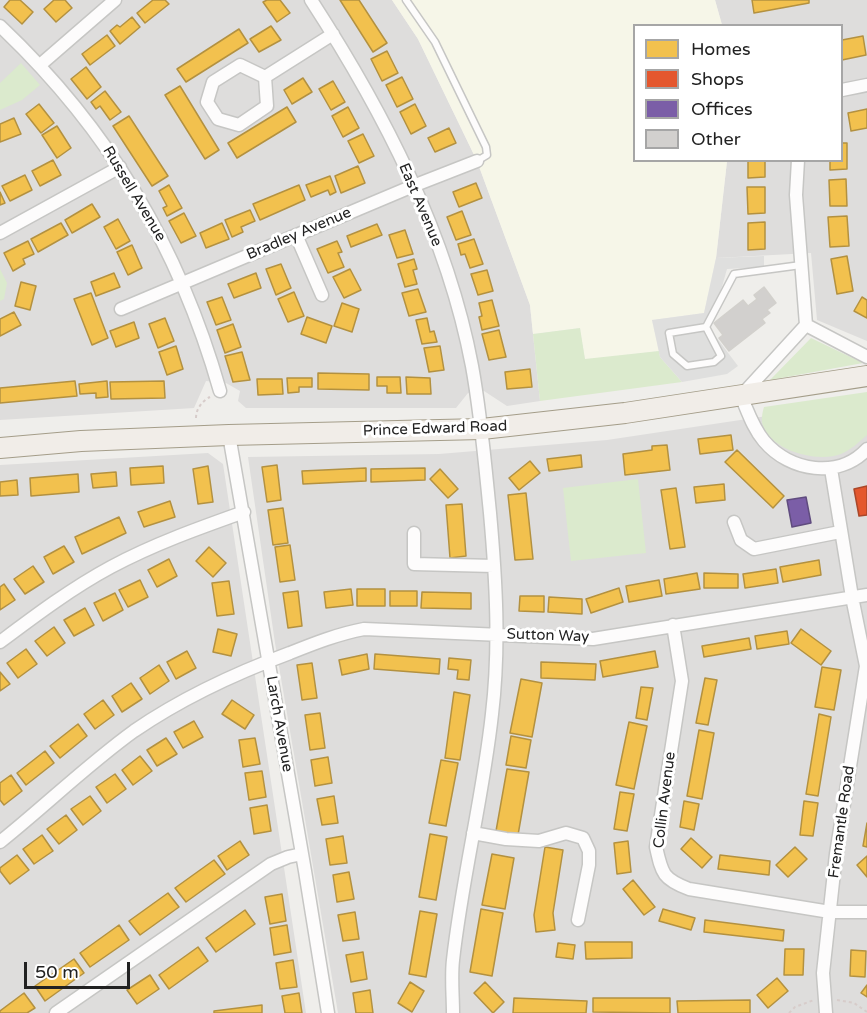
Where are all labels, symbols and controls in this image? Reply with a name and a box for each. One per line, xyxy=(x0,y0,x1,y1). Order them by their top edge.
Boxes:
legend xyxy=(633,24,843,162)
text: Homes xyxy=(691,38,751,60)
text: Shops xyxy=(691,68,744,90)
text: Offices xyxy=(691,98,753,120)
text: Other xyxy=(691,128,741,150)
street label: Russell Avenue xyxy=(99,143,169,245)
street label: East Avenue xyxy=(394,161,446,249)
street label: Bradley Avenue xyxy=(244,204,354,264)
street label: Prince Edward Road xyxy=(362,417,508,441)
street label: Sutton Way xyxy=(506,626,590,646)
street label: Larch Avenue xyxy=(262,675,296,773)
street label: Collin Avenue xyxy=(650,751,680,849)
street label: Fremantle Road xyxy=(825,765,859,879)
scale bar xyxy=(27,950,134,988)
text: 50 m xyxy=(35,961,79,983)

